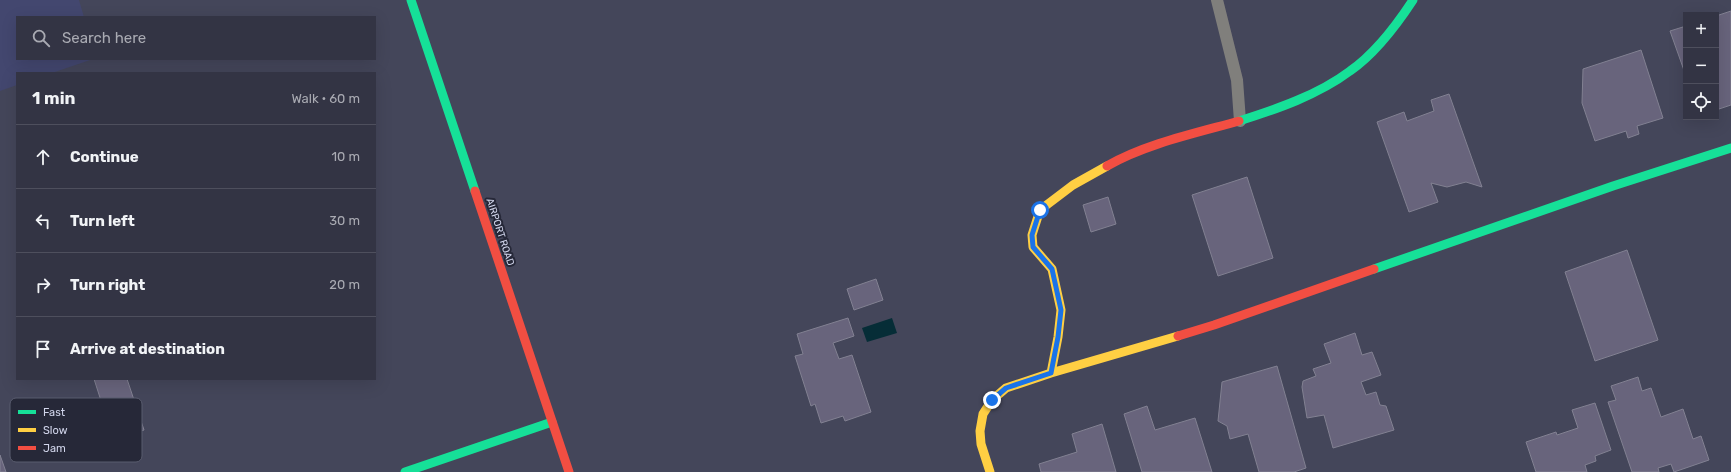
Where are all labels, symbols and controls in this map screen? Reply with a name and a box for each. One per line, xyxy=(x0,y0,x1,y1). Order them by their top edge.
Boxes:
map controls xyxy=(1683,12,1719,120)
button: + xyxy=(1683,12,1719,48)
search box xyxy=(16,16,376,60)
icon: search xyxy=(30,27,52,49)
text: Search here xyxy=(62,29,146,47)
button: − xyxy=(1683,48,1719,84)
button: locate xyxy=(1683,84,1719,120)
text: 1 min xyxy=(32,88,75,108)
text: Walk · 60 m xyxy=(291,91,360,106)
icon: ahead xyxy=(32,146,54,168)
text: Continue xyxy=(70,148,139,166)
text: 10 m xyxy=(331,149,360,164)
street label: AIRPORT ROAD xyxy=(483,197,517,267)
route start xyxy=(1031,201,1049,219)
icon: left xyxy=(32,210,54,232)
text: Turn left xyxy=(70,212,135,230)
text: 30 m xyxy=(329,213,360,228)
icon: right xyxy=(32,274,54,296)
text: Turn right xyxy=(70,276,145,294)
text: 20 m xyxy=(329,277,360,292)
icon: arrive xyxy=(32,338,54,360)
text: Arrive at destination xyxy=(70,340,225,358)
route end xyxy=(983,391,1001,409)
legend xyxy=(10,398,142,462)
text: Fast xyxy=(43,406,66,419)
text: Slow xyxy=(43,424,68,437)
text: Jam xyxy=(43,442,66,455)

